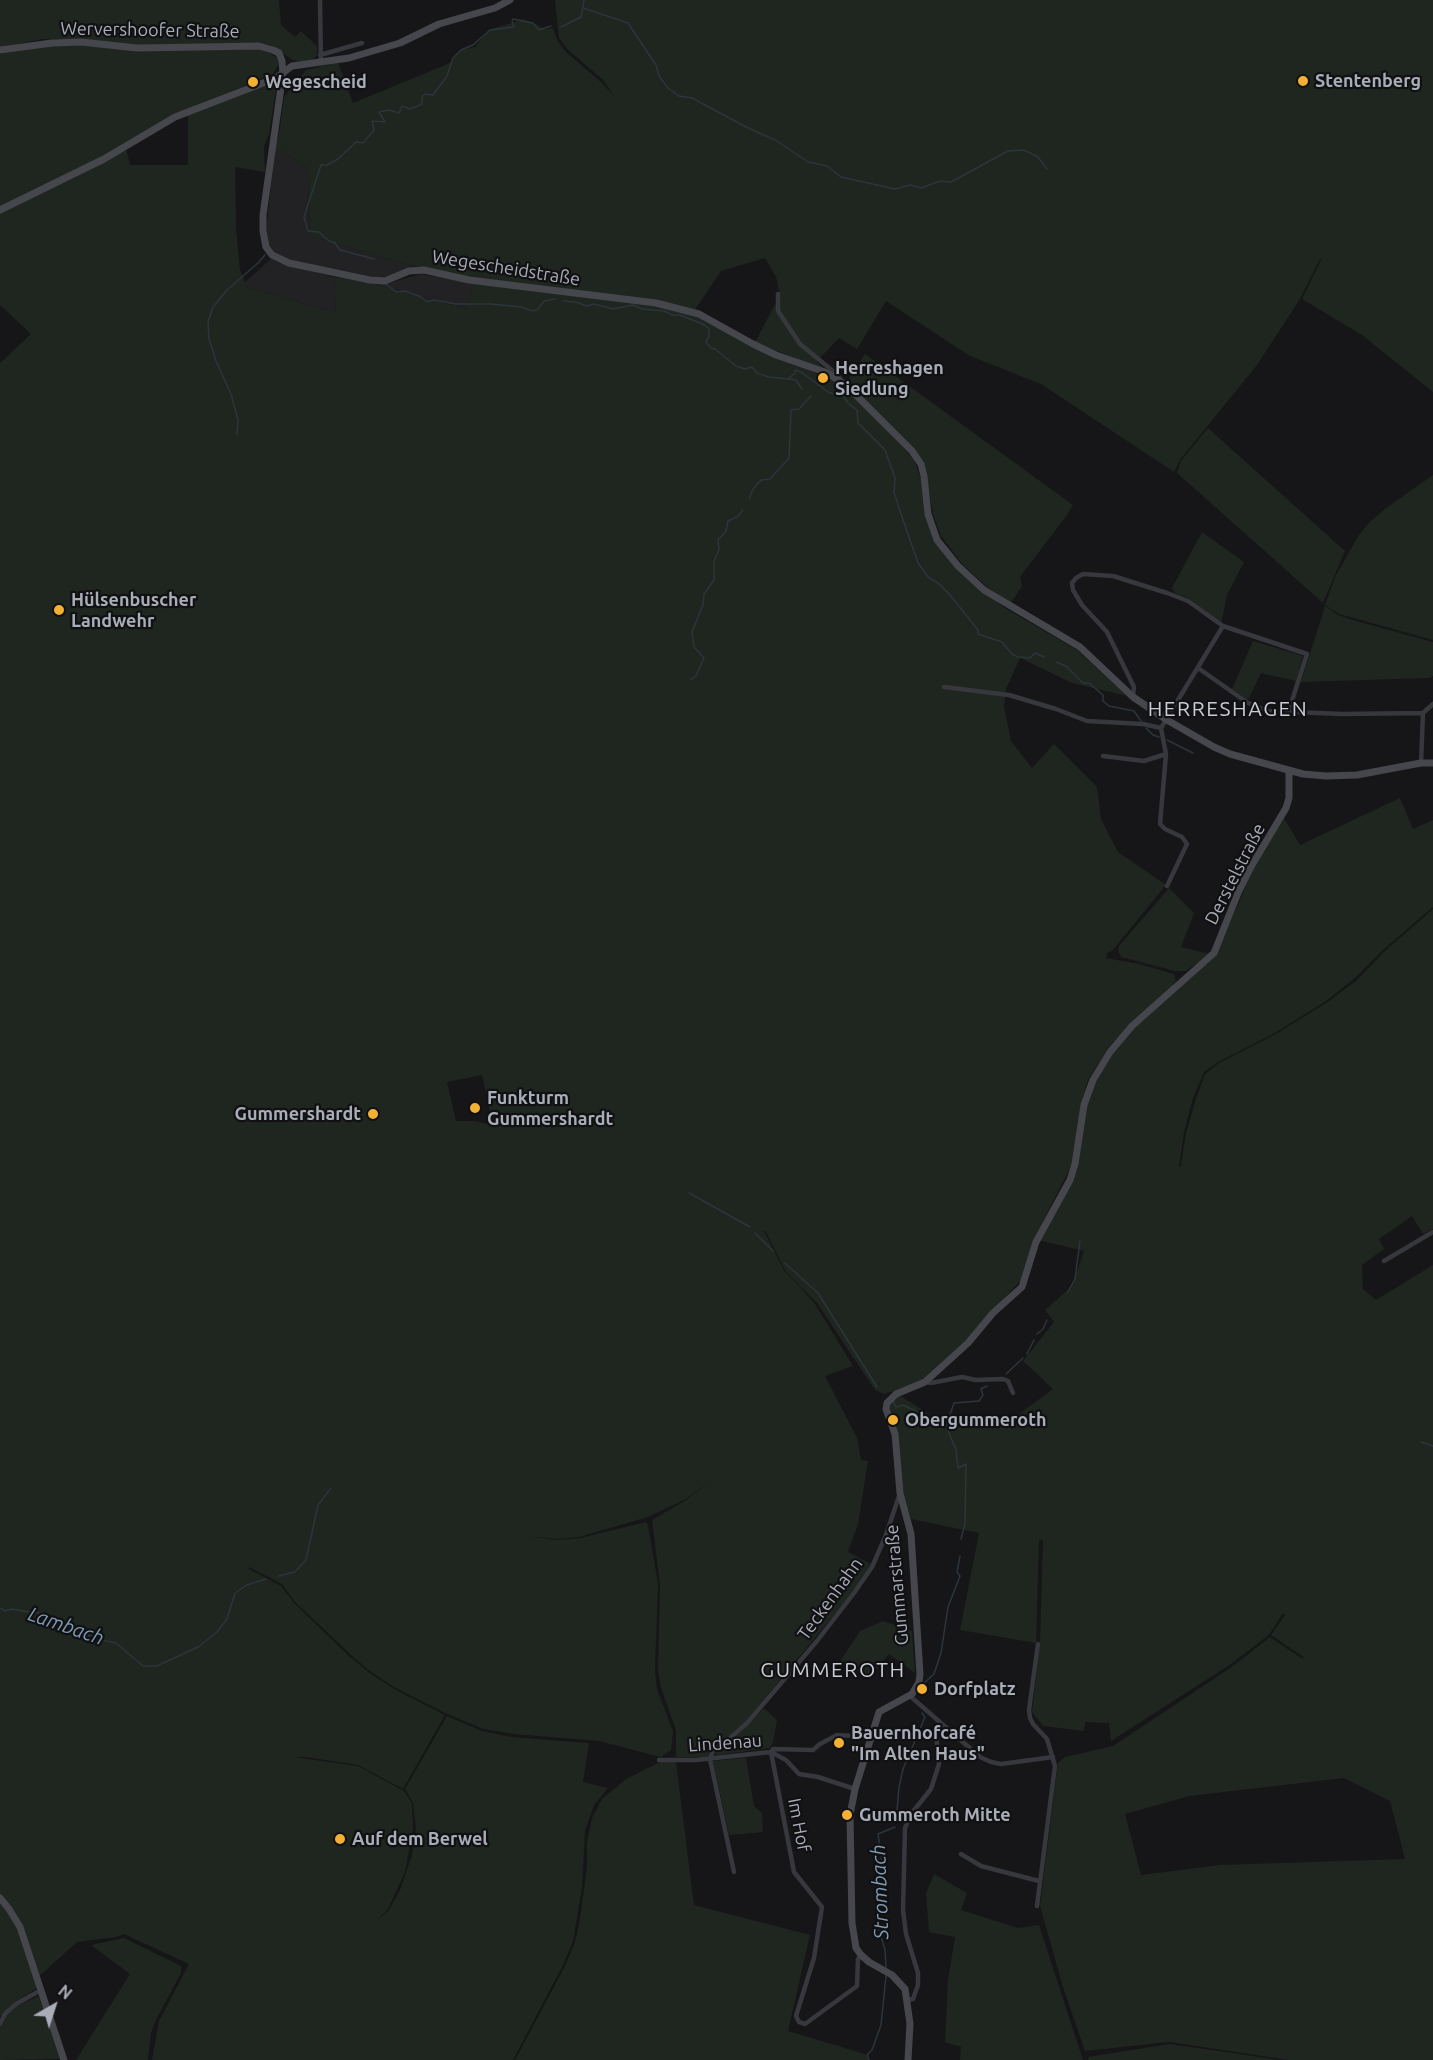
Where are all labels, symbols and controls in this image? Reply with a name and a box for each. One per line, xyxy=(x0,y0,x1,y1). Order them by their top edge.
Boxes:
street label: Wervershoofer Straße xyxy=(60,18,240,42)
place label: Stentenberg xyxy=(1315,70,1421,92)
place label: Wegescheid xyxy=(265,71,367,93)
marker: Stentenberg xyxy=(1296,74,1310,88)
marker: Wegescheid xyxy=(246,75,260,89)
street label: Wegescheidstraße xyxy=(430,246,582,290)
place label: Herreshagen Siedlung xyxy=(835,357,944,400)
marker: Herreshagen Siedlung xyxy=(816,371,830,385)
place label: Hülsenbuscher Landwehr xyxy=(71,589,196,632)
marker: Hülsenbuscher Landwehr xyxy=(52,603,66,617)
district label: HERRESHAGEN xyxy=(1148,696,1308,722)
street label: Derstelstraße xyxy=(1200,820,1270,928)
place label: Funkturm Gummershardt xyxy=(487,1087,613,1130)
marker: Funkturm Gummershardt xyxy=(468,1101,482,1115)
place label: Gummershardt xyxy=(235,1103,361,1125)
marker: Gummershardt xyxy=(366,1107,380,1121)
place label: Obergummeroth xyxy=(905,1409,1046,1431)
marker: Obergummeroth xyxy=(886,1413,900,1427)
street label: Gummarstraße xyxy=(881,1524,913,1646)
street label: Teckenhahn xyxy=(793,1554,867,1644)
water label: Lambach xyxy=(25,1602,107,1650)
district label: GUMMEROTH xyxy=(760,1657,906,1683)
place label: Dorfplatz xyxy=(934,1678,1016,1700)
marker: Dorfplatz xyxy=(915,1682,929,1696)
place label: Bauernhofcafé "Im Alten Haus" xyxy=(851,1722,985,1764)
street label: Lindenau xyxy=(687,1730,763,1756)
marker: Bauernhofcafé "Im Alten Haus" xyxy=(832,1736,846,1750)
street label: Im Hof xyxy=(783,1796,815,1854)
place label: Gummeroth Mitte xyxy=(859,1804,1011,1826)
marker: Gummeroth Mitte xyxy=(840,1808,854,1822)
place label: Auf dem Berwel xyxy=(352,1828,488,1850)
marker: Auf dem Berwel xyxy=(333,1832,347,1846)
water label: Strombach xyxy=(866,1844,894,1940)
north arrow xyxy=(24,1976,84,2036)
text: N xyxy=(55,1981,76,2003)

